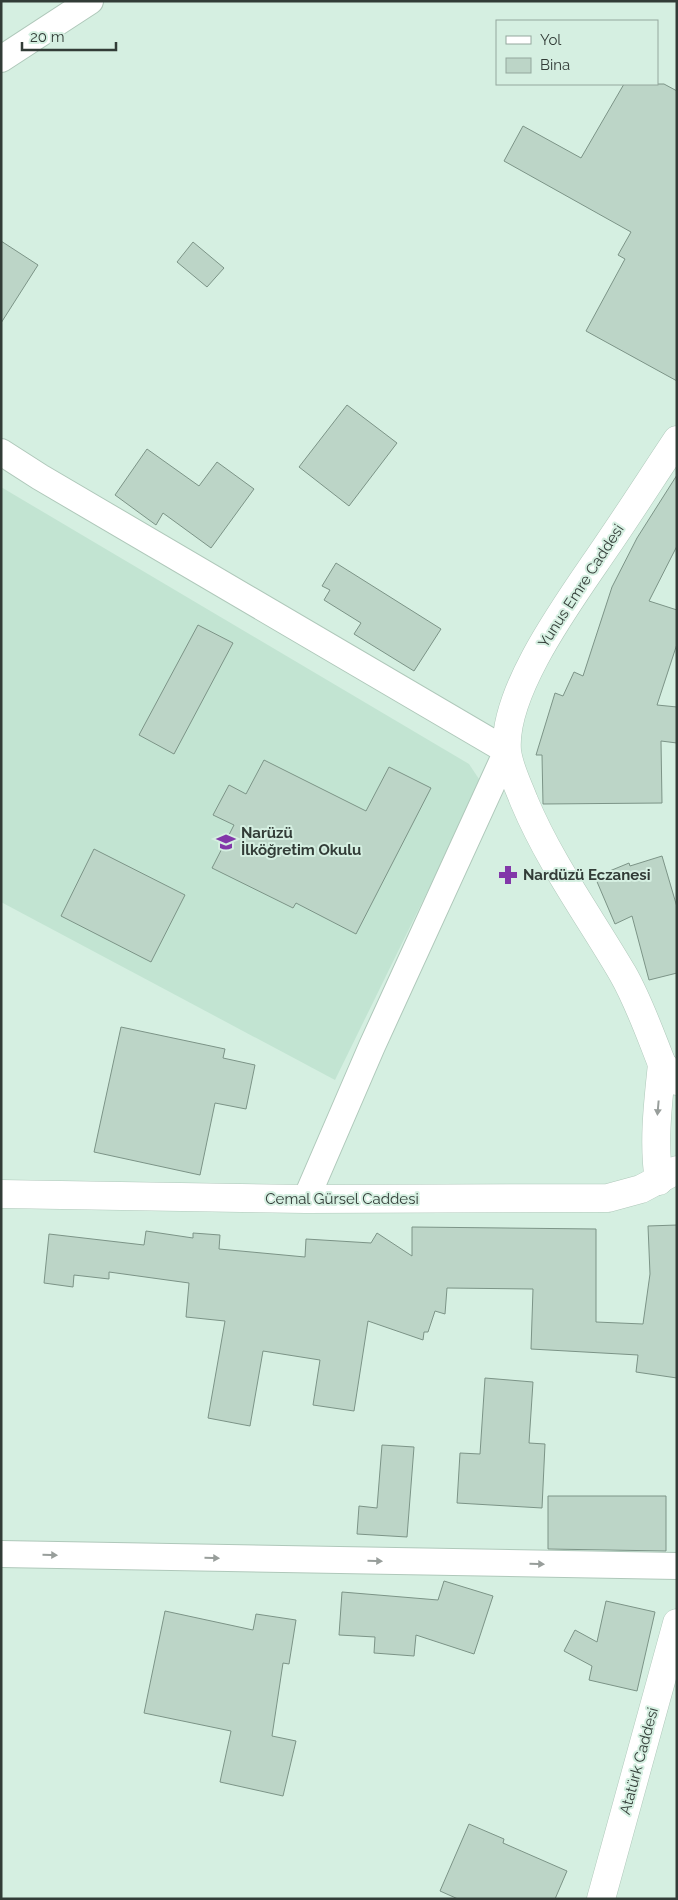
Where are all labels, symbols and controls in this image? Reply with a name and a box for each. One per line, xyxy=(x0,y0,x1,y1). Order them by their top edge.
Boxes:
scale bar xyxy=(22,20,116,52)
legend xyxy=(496,20,658,85)
text: 20 m xyxy=(30,28,65,46)
text: Yol xyxy=(540,31,562,49)
text: Bina xyxy=(540,56,570,74)
street label: Yunus Emre Caddesi xyxy=(534,521,628,651)
place label: Narüzü İlköğretim Okulu xyxy=(241,824,361,859)
school or university icon: Narüzü İlköğretim Okulu xyxy=(215,831,237,853)
pharmacy icon: Nardüzü Eczanesi xyxy=(497,864,519,886)
place label: Nardüzü Eczanesi xyxy=(523,866,651,884)
one-way arrow xyxy=(654,1100,662,1116)
street label: Cemal Gürsel Caddesi xyxy=(265,1190,419,1208)
one-way arrow xyxy=(42,1551,58,1559)
one-way arrow xyxy=(205,1554,221,1562)
one-way arrow xyxy=(367,1557,383,1565)
one-way arrow xyxy=(530,1560,546,1568)
street label: Atatürk Caddesi xyxy=(616,1705,662,1817)

